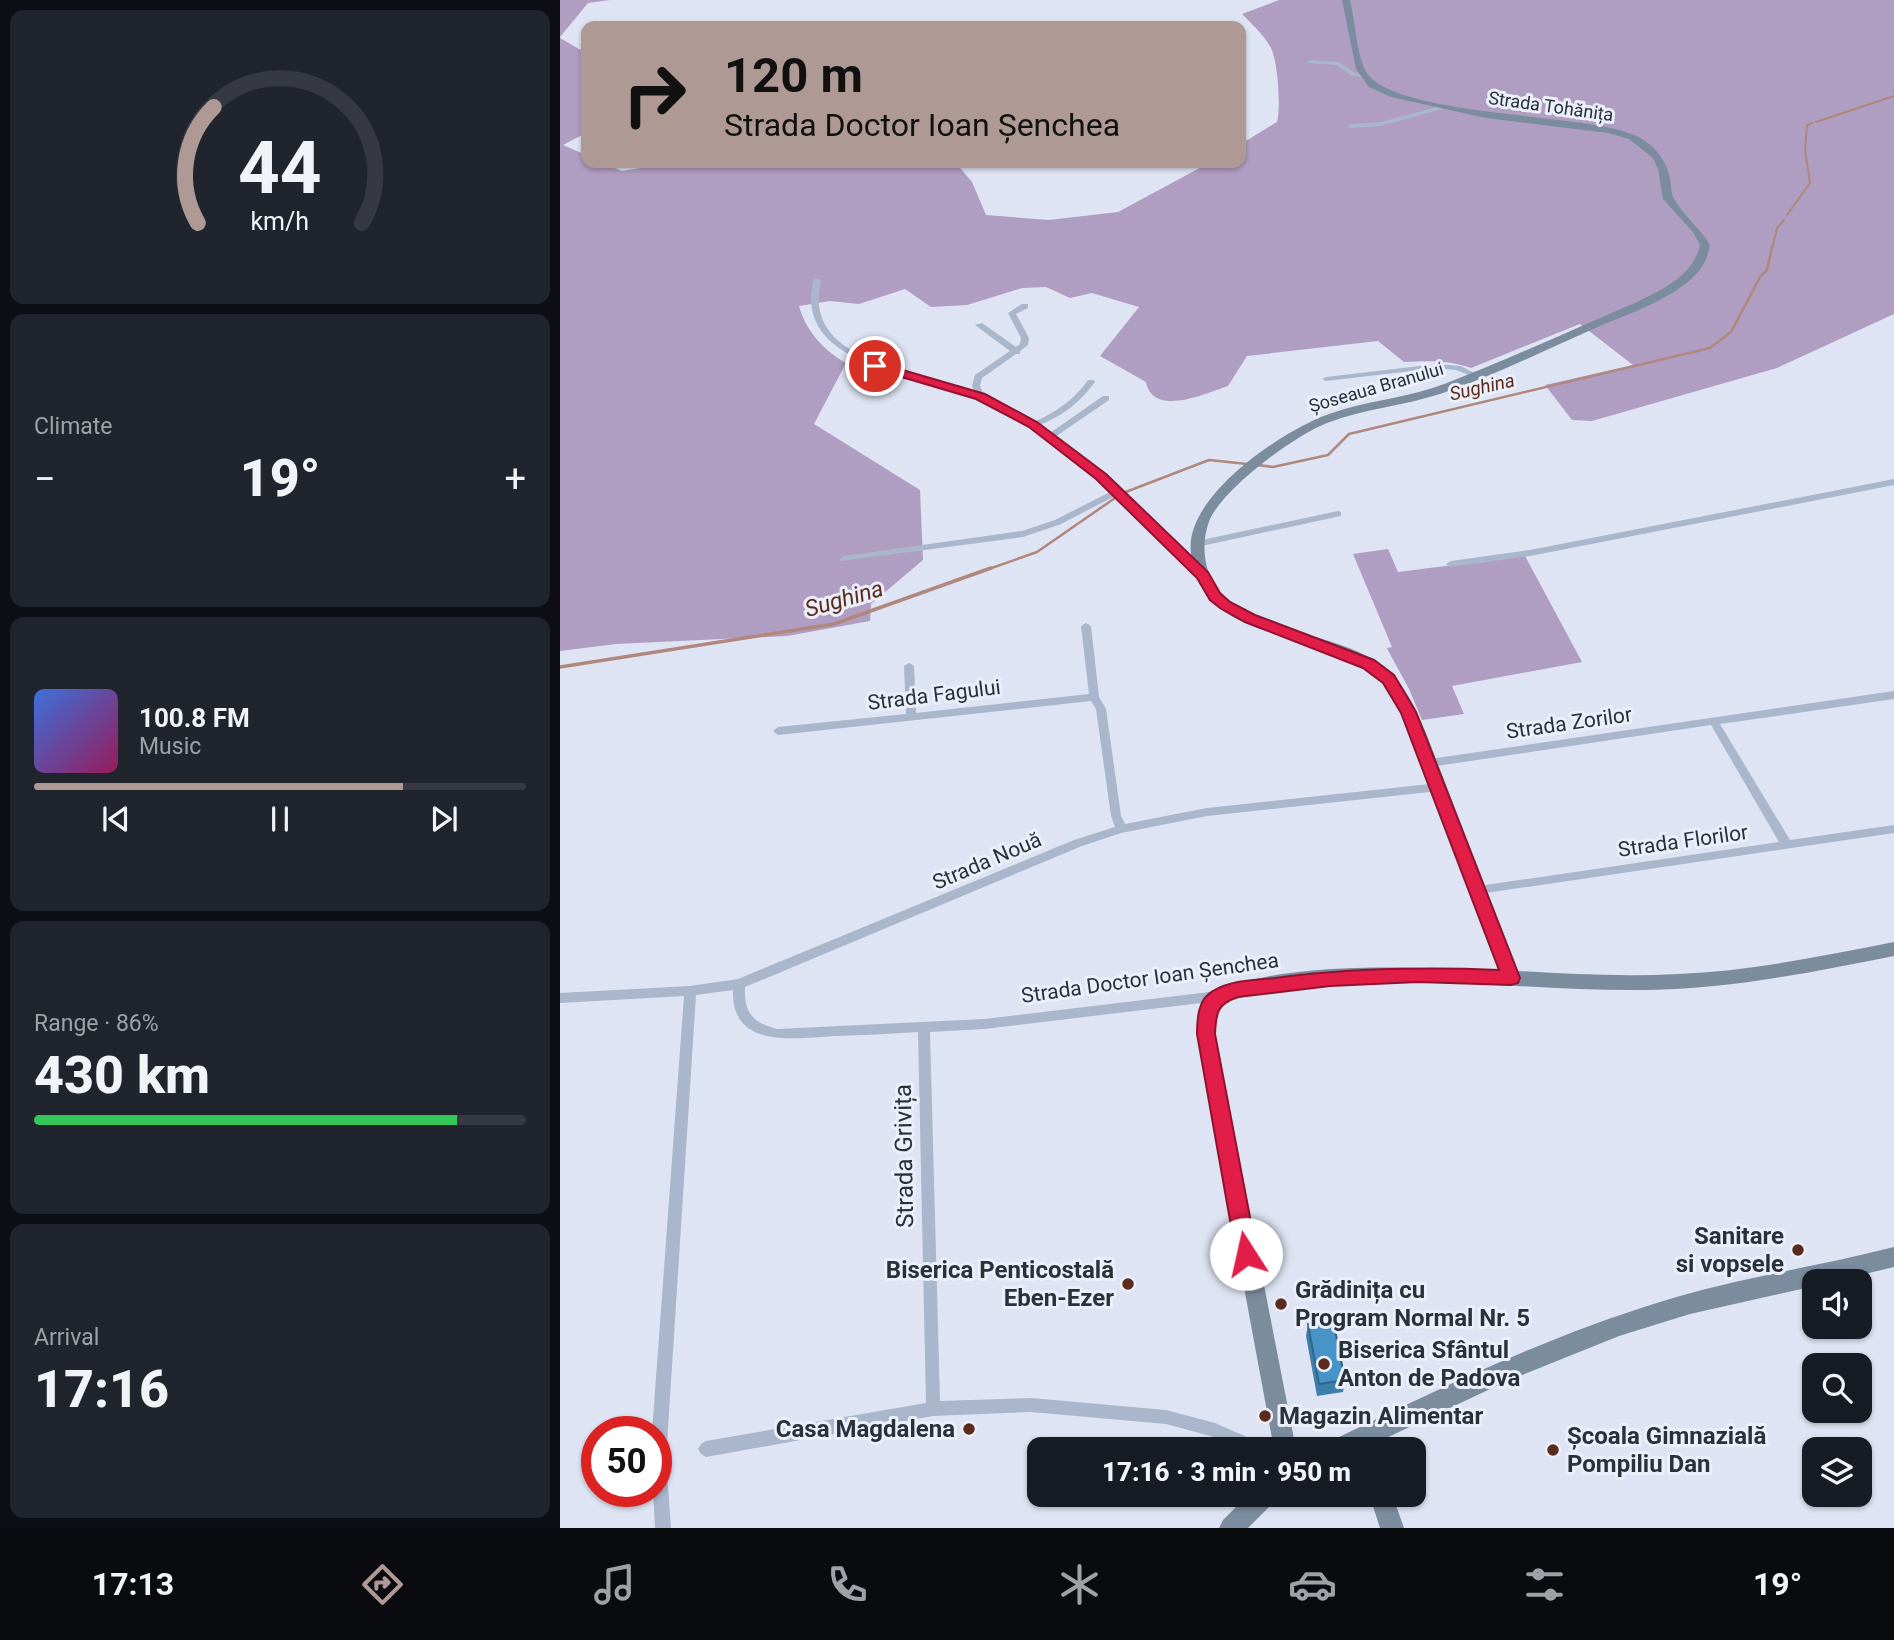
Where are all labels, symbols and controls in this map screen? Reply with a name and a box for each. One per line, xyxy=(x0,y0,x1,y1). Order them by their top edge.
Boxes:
text: 120 m xyxy=(724,47,863,104)
icon: right xyxy=(609,49,700,140)
street label: Strada Tohănița xyxy=(1487,87,1615,126)
text: Strada Doctor Ioan Șenchea xyxy=(724,106,1120,144)
text: 44 xyxy=(238,125,322,211)
text: km/h xyxy=(251,207,309,236)
pin xyxy=(845,336,905,396)
icon: arrive xyxy=(856,347,894,385)
street label: Șoseaua Branului xyxy=(1306,358,1446,417)
water label: Sughina xyxy=(1447,368,1517,406)
text: Climate xyxy=(34,413,113,440)
text: 19° xyxy=(240,448,320,509)
text: − xyxy=(34,457,56,501)
text: + xyxy=(504,457,526,501)
water label: Sughina xyxy=(802,575,886,623)
street label: Strada Fagului xyxy=(866,675,1002,715)
street label: Strada Zorilor xyxy=(1505,702,1633,744)
text: 100.8 FM xyxy=(139,703,250,733)
text: Music xyxy=(139,733,201,760)
icon: previous xyxy=(97,800,135,838)
icon: pause xyxy=(261,800,299,838)
icon: next xyxy=(425,800,463,838)
street label: Strada Florilor xyxy=(1616,820,1750,862)
street label: Strada Nouă xyxy=(929,827,1045,895)
street label: Strada Doctor Ioan Șenchea xyxy=(1020,948,1280,1008)
text: Range · 86% xyxy=(34,1010,159,1037)
text: 430 km xyxy=(34,1045,210,1106)
street label: Strada Grivița xyxy=(889,1084,919,1228)
position arrow xyxy=(1209,1217,1283,1291)
place label: Sanitare si vopsele xyxy=(1676,1222,1784,1278)
marker: Sanitare si vopsele xyxy=(1790,1242,1806,1258)
place label: Biserica Penticostală Eben-Ezer xyxy=(886,1256,1114,1312)
map controls xyxy=(1802,1269,1872,1507)
button: sound xyxy=(1802,1269,1872,1339)
marker: Biserica Penticostală Eben-Ezer xyxy=(1120,1276,1136,1292)
place label: Grădinița cu Program Normal Nr. 5 xyxy=(1295,1276,1530,1332)
marker: Grădinița cu Program Normal Nr. 5 xyxy=(1273,1296,1289,1312)
text: Arrival xyxy=(34,1324,99,1351)
place label: Biserica Sfântul Anton de Padova xyxy=(1338,1336,1520,1392)
button: search xyxy=(1802,1353,1872,1423)
marker: Biserica Sfântul Anton de Padova xyxy=(1316,1356,1332,1372)
text: 17:16 xyxy=(34,1359,169,1420)
place label: Magazin Alimentar xyxy=(1279,1402,1483,1430)
marker: Magazin Alimentar xyxy=(1257,1408,1273,1424)
place label: Casa Magdalena xyxy=(776,1415,955,1443)
speed limit sign: 50 xyxy=(581,1416,672,1507)
marker: Casa Magdalena xyxy=(961,1421,977,1437)
place label: Școala Gimnazială Pompiliu Dan xyxy=(1567,1422,1766,1478)
button: layers xyxy=(1802,1437,1872,1507)
marker: Școala Gimnazială Pompiliu Dan xyxy=(1545,1442,1561,1458)
text: 17:16 · 3 min · 950 m xyxy=(1102,1457,1351,1487)
icon: directions xyxy=(358,1560,407,1609)
icon: music xyxy=(590,1560,639,1609)
icon: phone xyxy=(823,1560,872,1609)
icon: climate xyxy=(1055,1560,1104,1609)
icon: car xyxy=(1288,1560,1337,1609)
icon: filters xyxy=(1520,1560,1569,1609)
text: 17:13 xyxy=(92,1565,174,1603)
text: 19° xyxy=(1753,1565,1802,1603)

